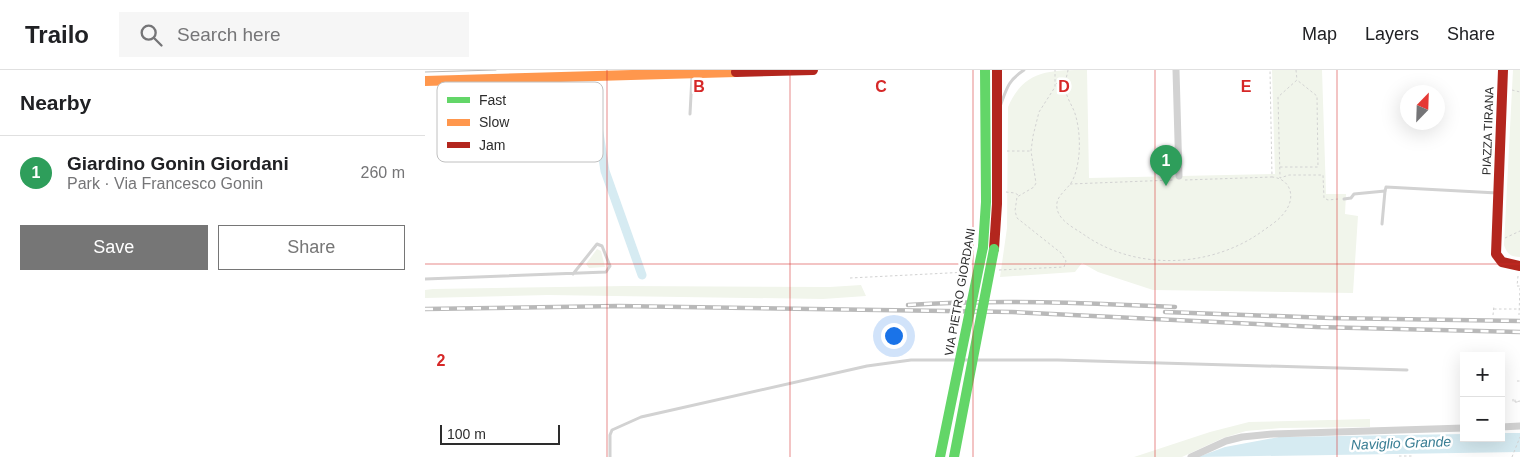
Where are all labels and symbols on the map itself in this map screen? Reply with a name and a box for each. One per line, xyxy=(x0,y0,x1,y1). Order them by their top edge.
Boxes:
text: B xyxy=(693,78,705,95)
text: C xyxy=(875,78,887,95)
text: D xyxy=(1058,78,1070,95)
text: E xyxy=(1241,78,1252,95)
legend xyxy=(437,82,603,162)
north arrow xyxy=(1400,85,1445,130)
street label: PIAZZA TIRANA xyxy=(1479,87,1497,175)
text: Fast xyxy=(479,92,506,108)
text: Slow xyxy=(479,114,510,130)
text: Jam xyxy=(479,137,505,153)
pin: 1 xyxy=(1150,145,1182,186)
street label: VIA PIETRO GIORDANI xyxy=(942,227,978,357)
your location xyxy=(881,323,907,349)
text: 2 xyxy=(437,352,446,369)
scale bar xyxy=(440,422,560,445)
water label: Naviglio Grande xyxy=(1351,433,1452,453)

